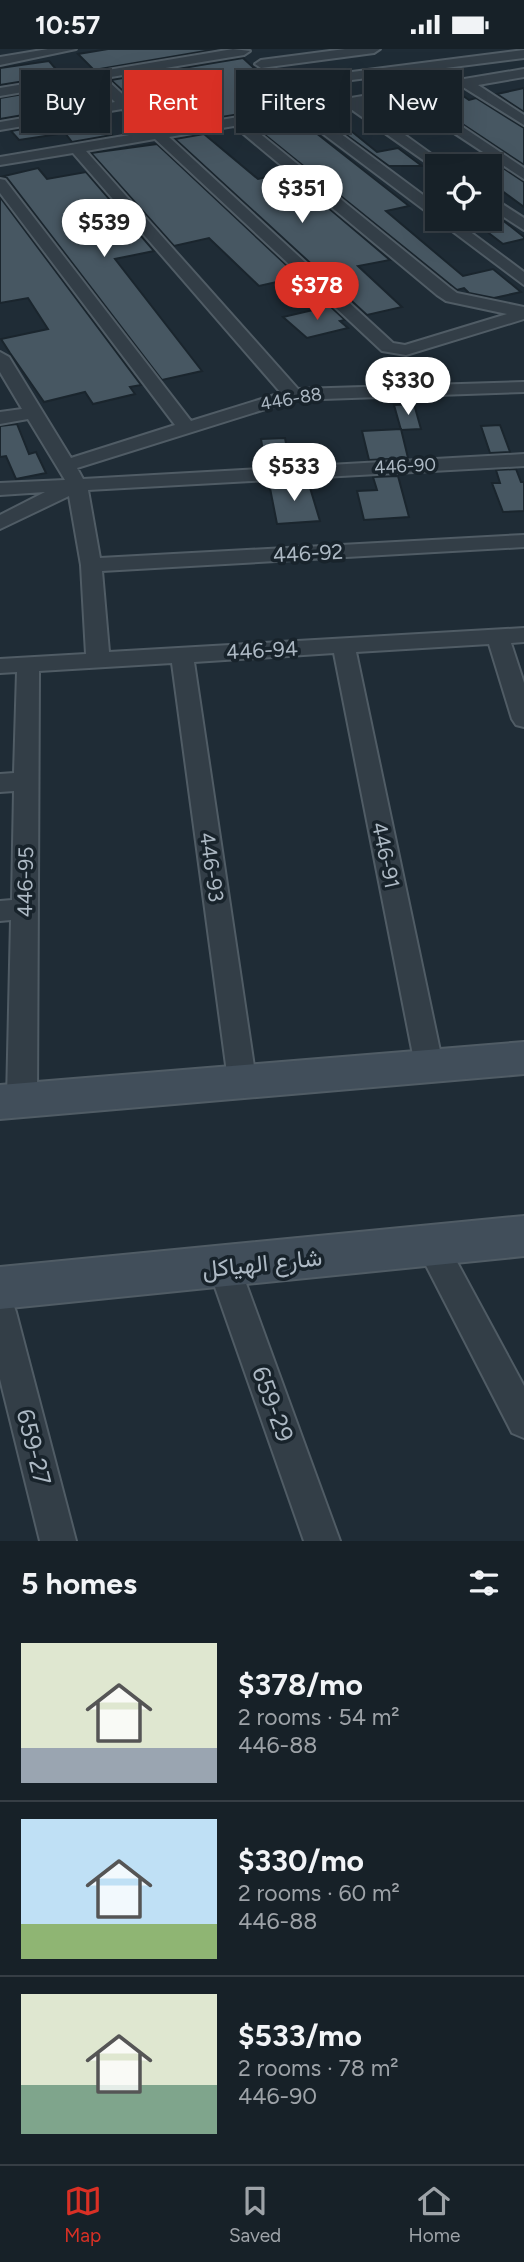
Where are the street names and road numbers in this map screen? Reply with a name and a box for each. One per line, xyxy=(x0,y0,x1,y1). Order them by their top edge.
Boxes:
street label: 446-88 xyxy=(258,383,324,415)
street label: 446-90 xyxy=(374,453,436,479)
street label: 446-92 xyxy=(272,539,344,567)
street label: 446-94 xyxy=(226,636,298,664)
street label: 446-91 xyxy=(367,819,405,891)
street label: 446-93 xyxy=(195,831,229,903)
street label: 446-95 xyxy=(12,846,38,918)
street label: شارع الهياكل xyxy=(201,1242,324,1286)
street label: 659-29 xyxy=(246,1362,300,1446)
street label: 659-27 xyxy=(11,1406,57,1488)

